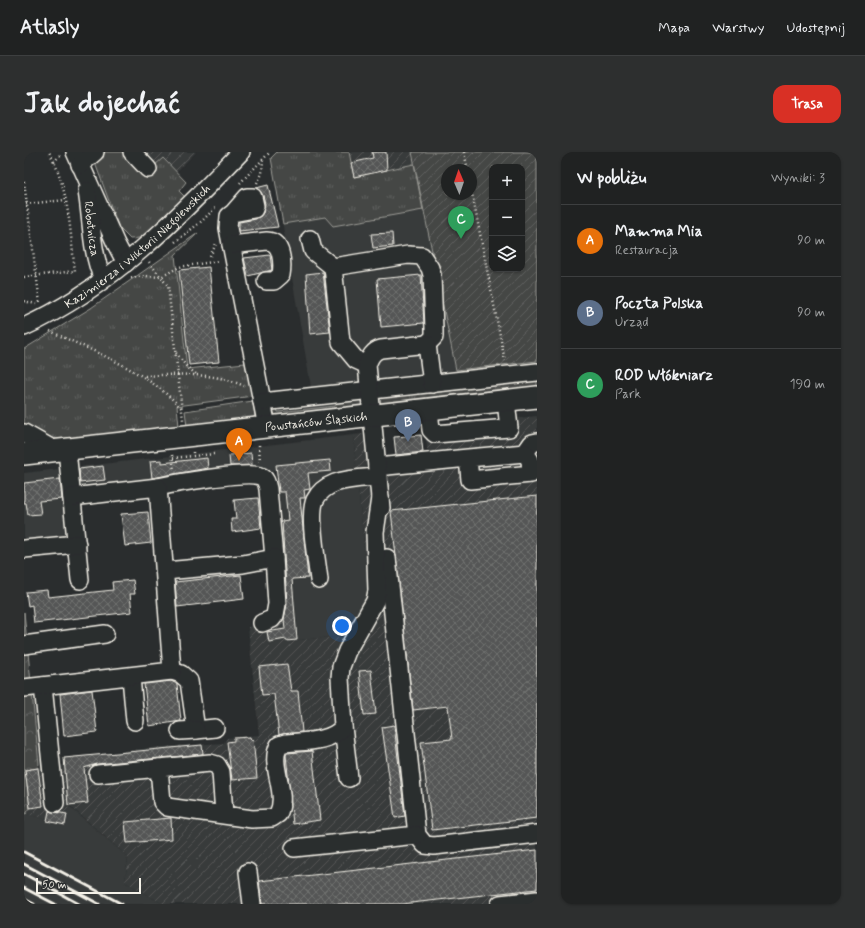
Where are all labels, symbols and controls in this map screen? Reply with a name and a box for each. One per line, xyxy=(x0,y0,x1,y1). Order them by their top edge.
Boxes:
text: Atlasly xyxy=(20,15,79,40)
text: Mapa xyxy=(658,19,690,37)
text: Warstwy xyxy=(712,19,764,37)
text: Udostępnij xyxy=(786,19,845,37)
button: Trasa xyxy=(773,85,841,123)
text: Jak dojechać xyxy=(24,86,180,123)
north arrow xyxy=(441,164,477,200)
map controls xyxy=(489,164,525,272)
button: + xyxy=(489,164,525,200)
text: W pobliżu xyxy=(577,167,646,189)
text: Wyniki: 3 xyxy=(771,170,825,187)
street label: Kazimierza i Wiktorii Niegolewskich xyxy=(62,181,215,313)
street label: Robotnicza xyxy=(80,200,103,258)
button: − xyxy=(489,200,525,236)
pin: C xyxy=(448,206,474,239)
text: Mamma Mia xyxy=(615,222,702,242)
text: A xyxy=(586,232,594,249)
text: 90 m xyxy=(797,232,825,249)
button: layers xyxy=(489,236,525,272)
text: Restauracja xyxy=(615,242,679,259)
text: Poczta Polska xyxy=(615,294,703,314)
text: B xyxy=(586,304,594,321)
text: 90 m xyxy=(797,304,825,321)
text: Urząd xyxy=(615,314,648,331)
text: ROD Włókniarz xyxy=(615,366,713,386)
text: C xyxy=(585,376,595,393)
text: 190 m xyxy=(790,376,825,393)
text: Park xyxy=(615,386,641,403)
street label: Powstańców Śląskich xyxy=(264,409,368,436)
pin: B xyxy=(395,409,421,442)
pin: A xyxy=(226,428,252,461)
your location xyxy=(332,616,352,636)
scale bar xyxy=(36,876,141,895)
text: 50 m xyxy=(42,878,67,892)

